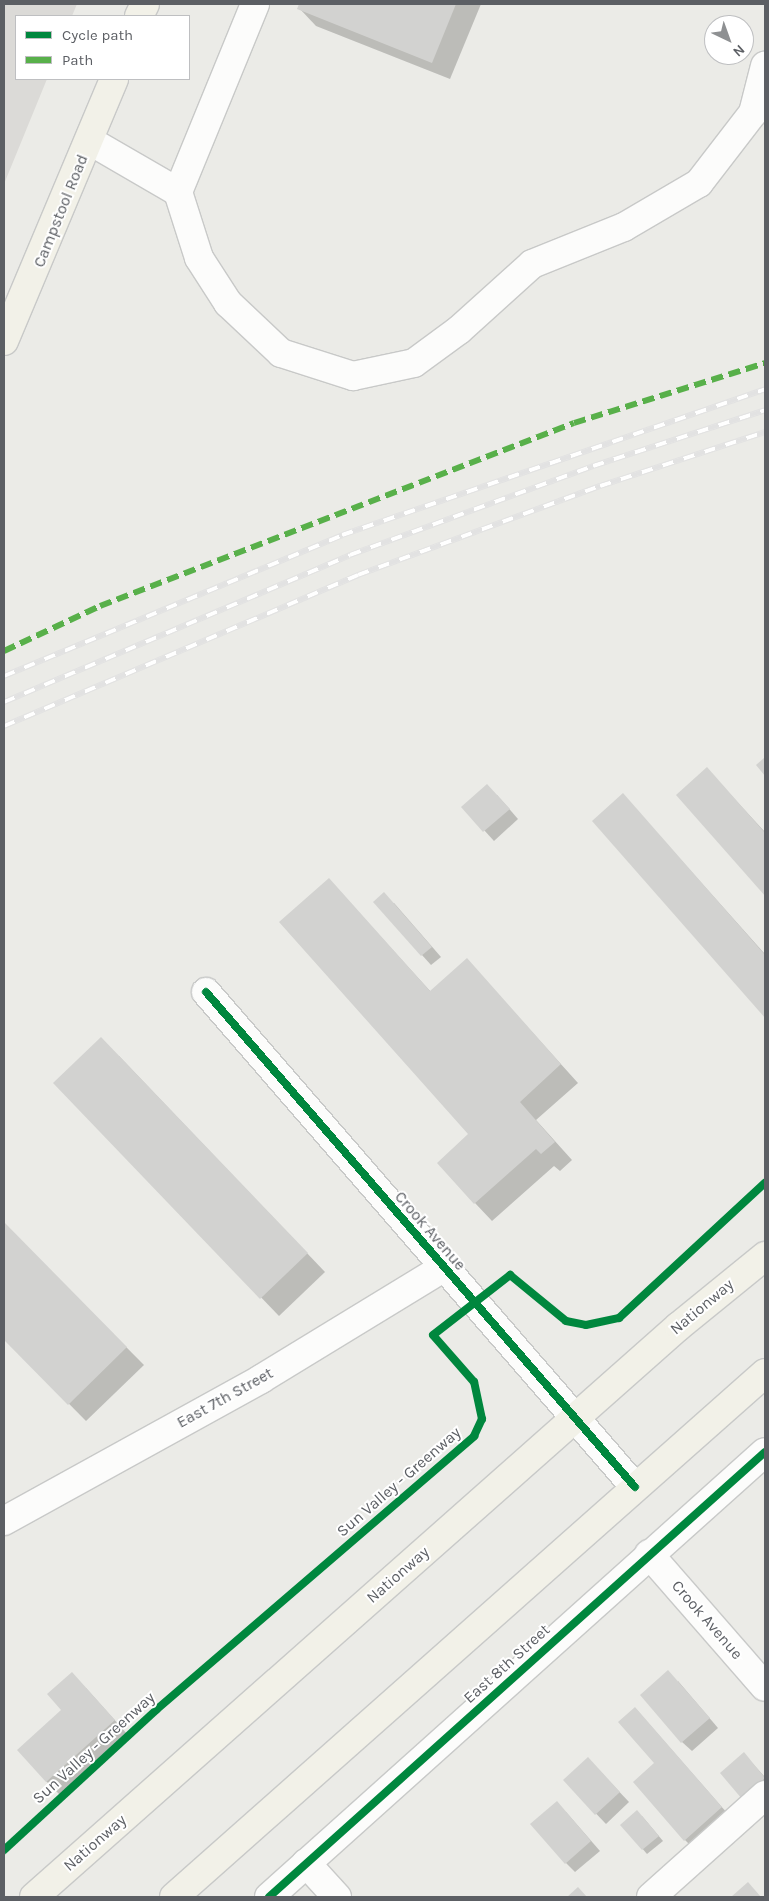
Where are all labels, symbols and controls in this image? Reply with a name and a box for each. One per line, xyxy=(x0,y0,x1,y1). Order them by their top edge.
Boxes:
legend xyxy=(15,15,190,80)
north arrow xyxy=(704,15,754,65)
text: Cycle path xyxy=(62,26,133,44)
text: N xyxy=(729,41,748,60)
text: Path xyxy=(62,51,93,69)
street label: Campstool Road xyxy=(30,152,92,270)
street label: Crook Avenue xyxy=(390,1188,470,1274)
street label: Nationway xyxy=(666,1275,738,1339)
street label: East 7th Street xyxy=(174,1364,276,1432)
street label: Sun Valley - Greenway xyxy=(333,1423,465,1541)
street label: Nationway xyxy=(363,1543,433,1607)
street label: Crook Avenue xyxy=(667,1577,747,1663)
street label: East 8th Street xyxy=(460,1620,554,1708)
street label: Sun Valley - Greenway xyxy=(29,1688,159,1808)
street label: Nationway xyxy=(60,1811,130,1875)

